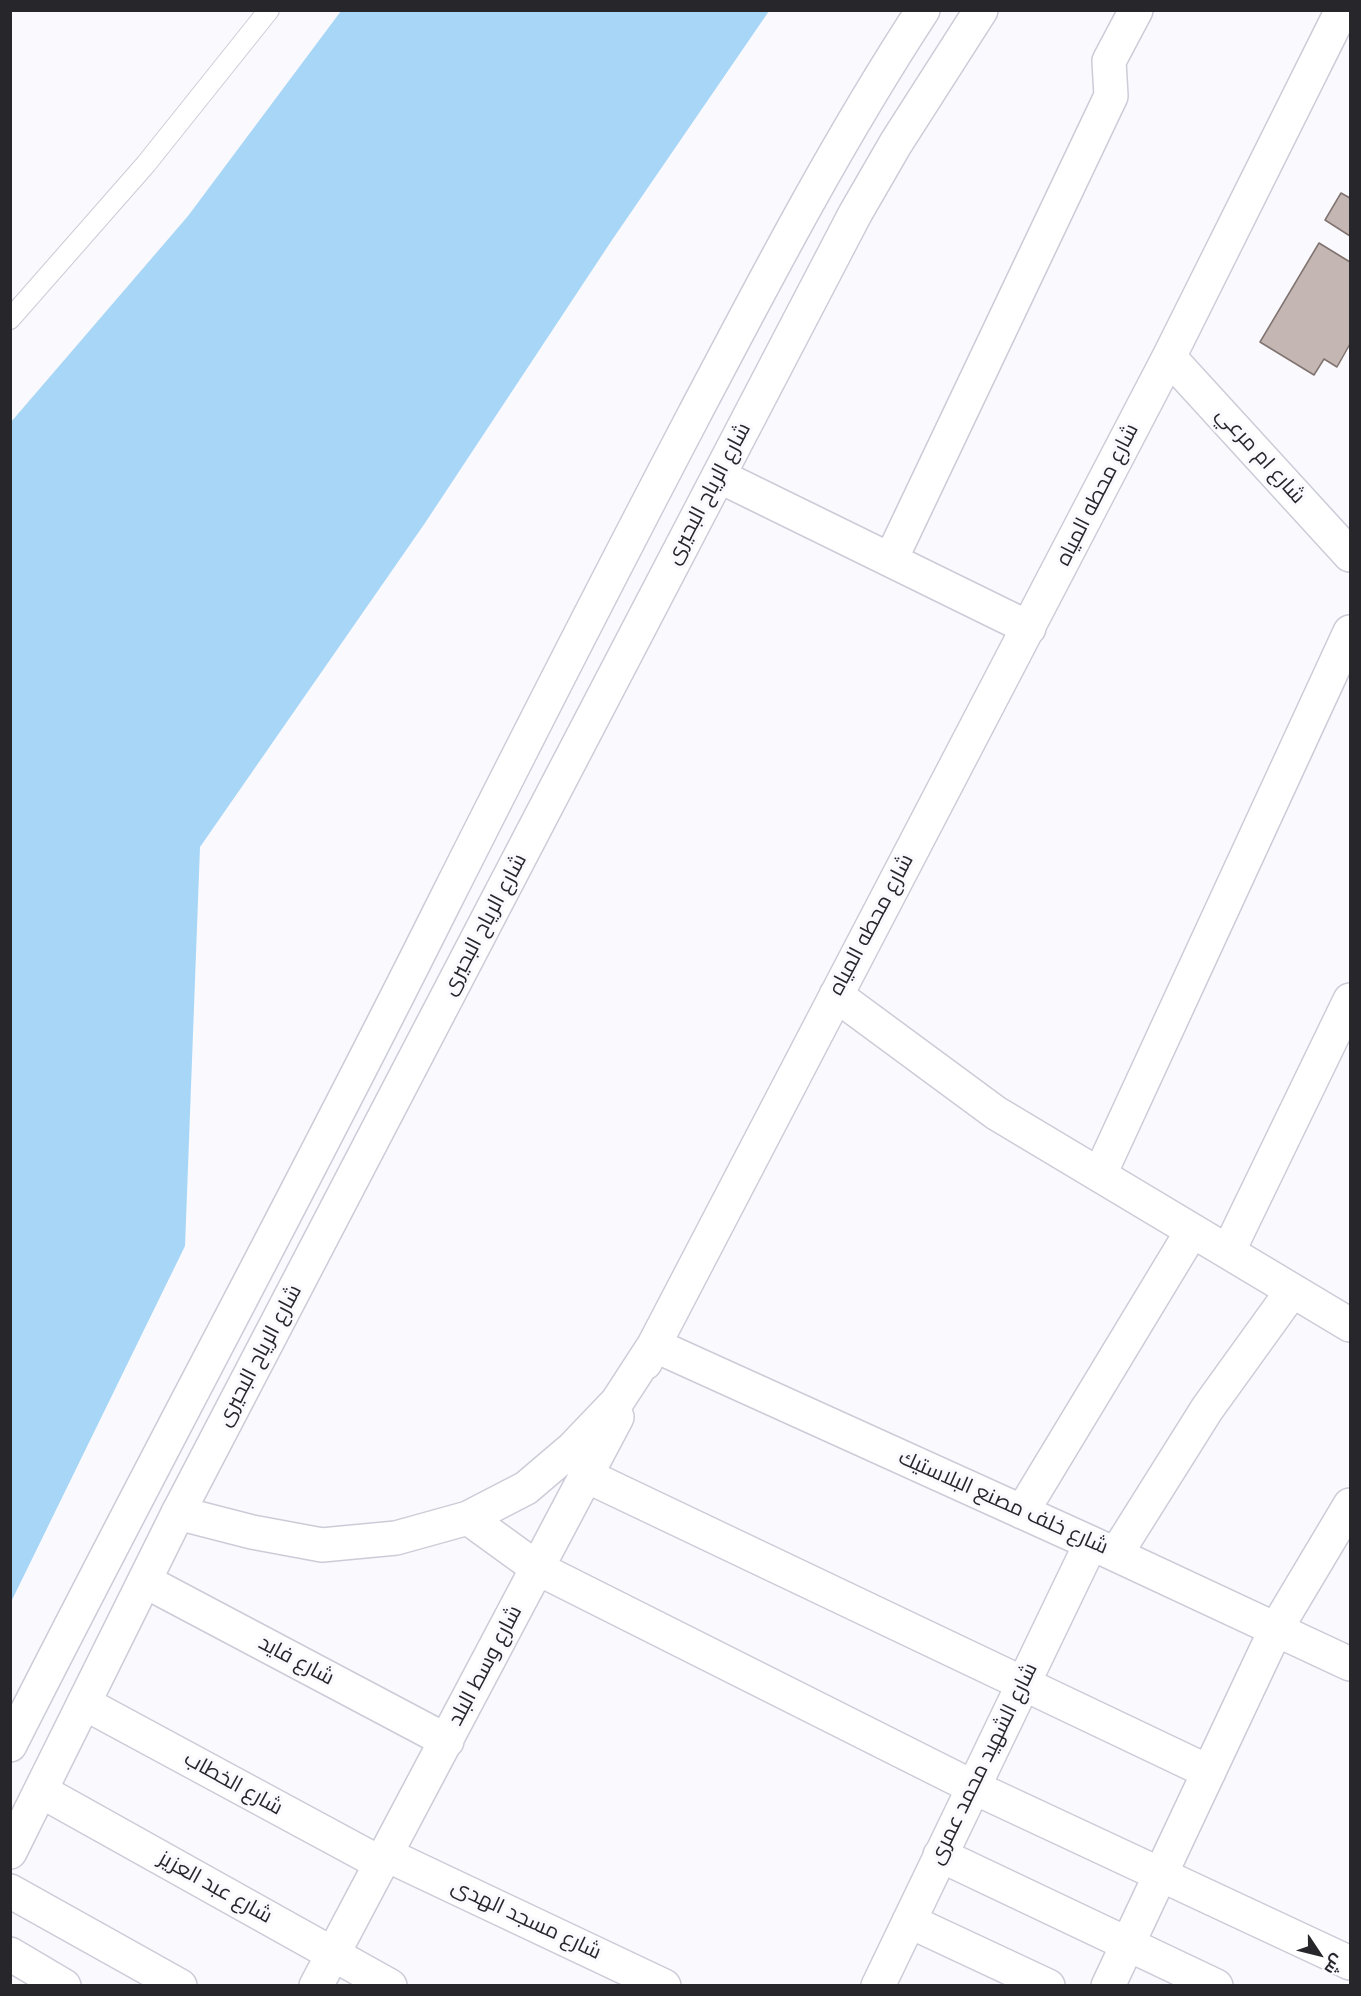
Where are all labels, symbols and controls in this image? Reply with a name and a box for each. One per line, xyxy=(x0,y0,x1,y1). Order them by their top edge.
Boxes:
street label: شارع ام مرعي xyxy=(1210,403,1310,509)
street label: شارع الرياح البحيرى xyxy=(661,419,757,569)
street label: شارع محطه المياه xyxy=(1051,420,1145,570)
street label: شارع الرياح البحيرى xyxy=(437,850,533,1000)
street label: شارع محطه المياه xyxy=(824,850,920,1000)
street label: شارع الرياح البحيرى xyxy=(212,1281,308,1431)
street label: شارع خلف مصنع البلاستيك xyxy=(894,1445,1112,1561)
street label: شارع وسط البلد xyxy=(444,1602,528,1730)
street label: شارع فايد xyxy=(254,1631,338,1691)
street label: شارع الشهيد محمد عمرى xyxy=(924,1659,1044,1869)
street label: شارع الخطاب xyxy=(179,1747,287,1821)
street label: شارع عبد العزيز xyxy=(154,1846,276,1930)
street label: شارع مسجد الهدى xyxy=(447,1874,605,1966)
north arrow xyxy=(1289,1924,1349,1984)
text: ش xyxy=(1320,1950,1348,1978)

